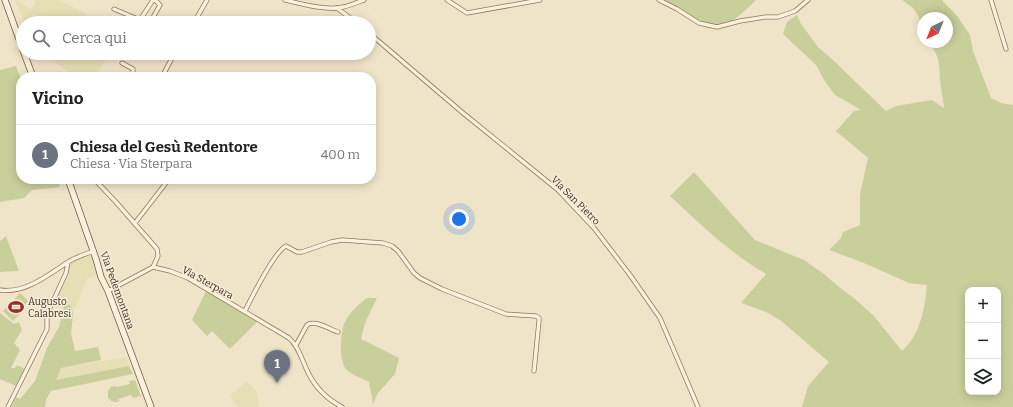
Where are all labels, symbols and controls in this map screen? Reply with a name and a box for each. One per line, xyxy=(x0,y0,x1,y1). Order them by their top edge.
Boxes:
north arrow xyxy=(917,12,953,48)
search box xyxy=(16,16,376,60)
icon: search xyxy=(30,27,52,49)
text: Cerca qui xyxy=(62,29,127,47)
text: Vicino xyxy=(32,88,84,109)
text: Chiesa del Gesù Redentore xyxy=(70,138,258,156)
text: 1 xyxy=(42,147,48,162)
text: 400 m xyxy=(321,147,360,162)
text: Chiesa · Via Sterpara xyxy=(70,156,192,171)
street label: Via San Pietro xyxy=(548,174,602,228)
your location xyxy=(449,209,469,229)
street label: Via Pedemontana xyxy=(97,250,137,331)
street label: Via Sterpara xyxy=(180,264,236,302)
map controls xyxy=(965,287,1001,395)
button: + xyxy=(965,287,1001,323)
place label: Augusto Calabresi xyxy=(28,296,71,320)
sports icon: Augusto Calabresi xyxy=(7,298,25,316)
button: − xyxy=(965,323,1001,359)
pin: 1 xyxy=(264,350,290,383)
button: layers xyxy=(965,359,1001,395)

